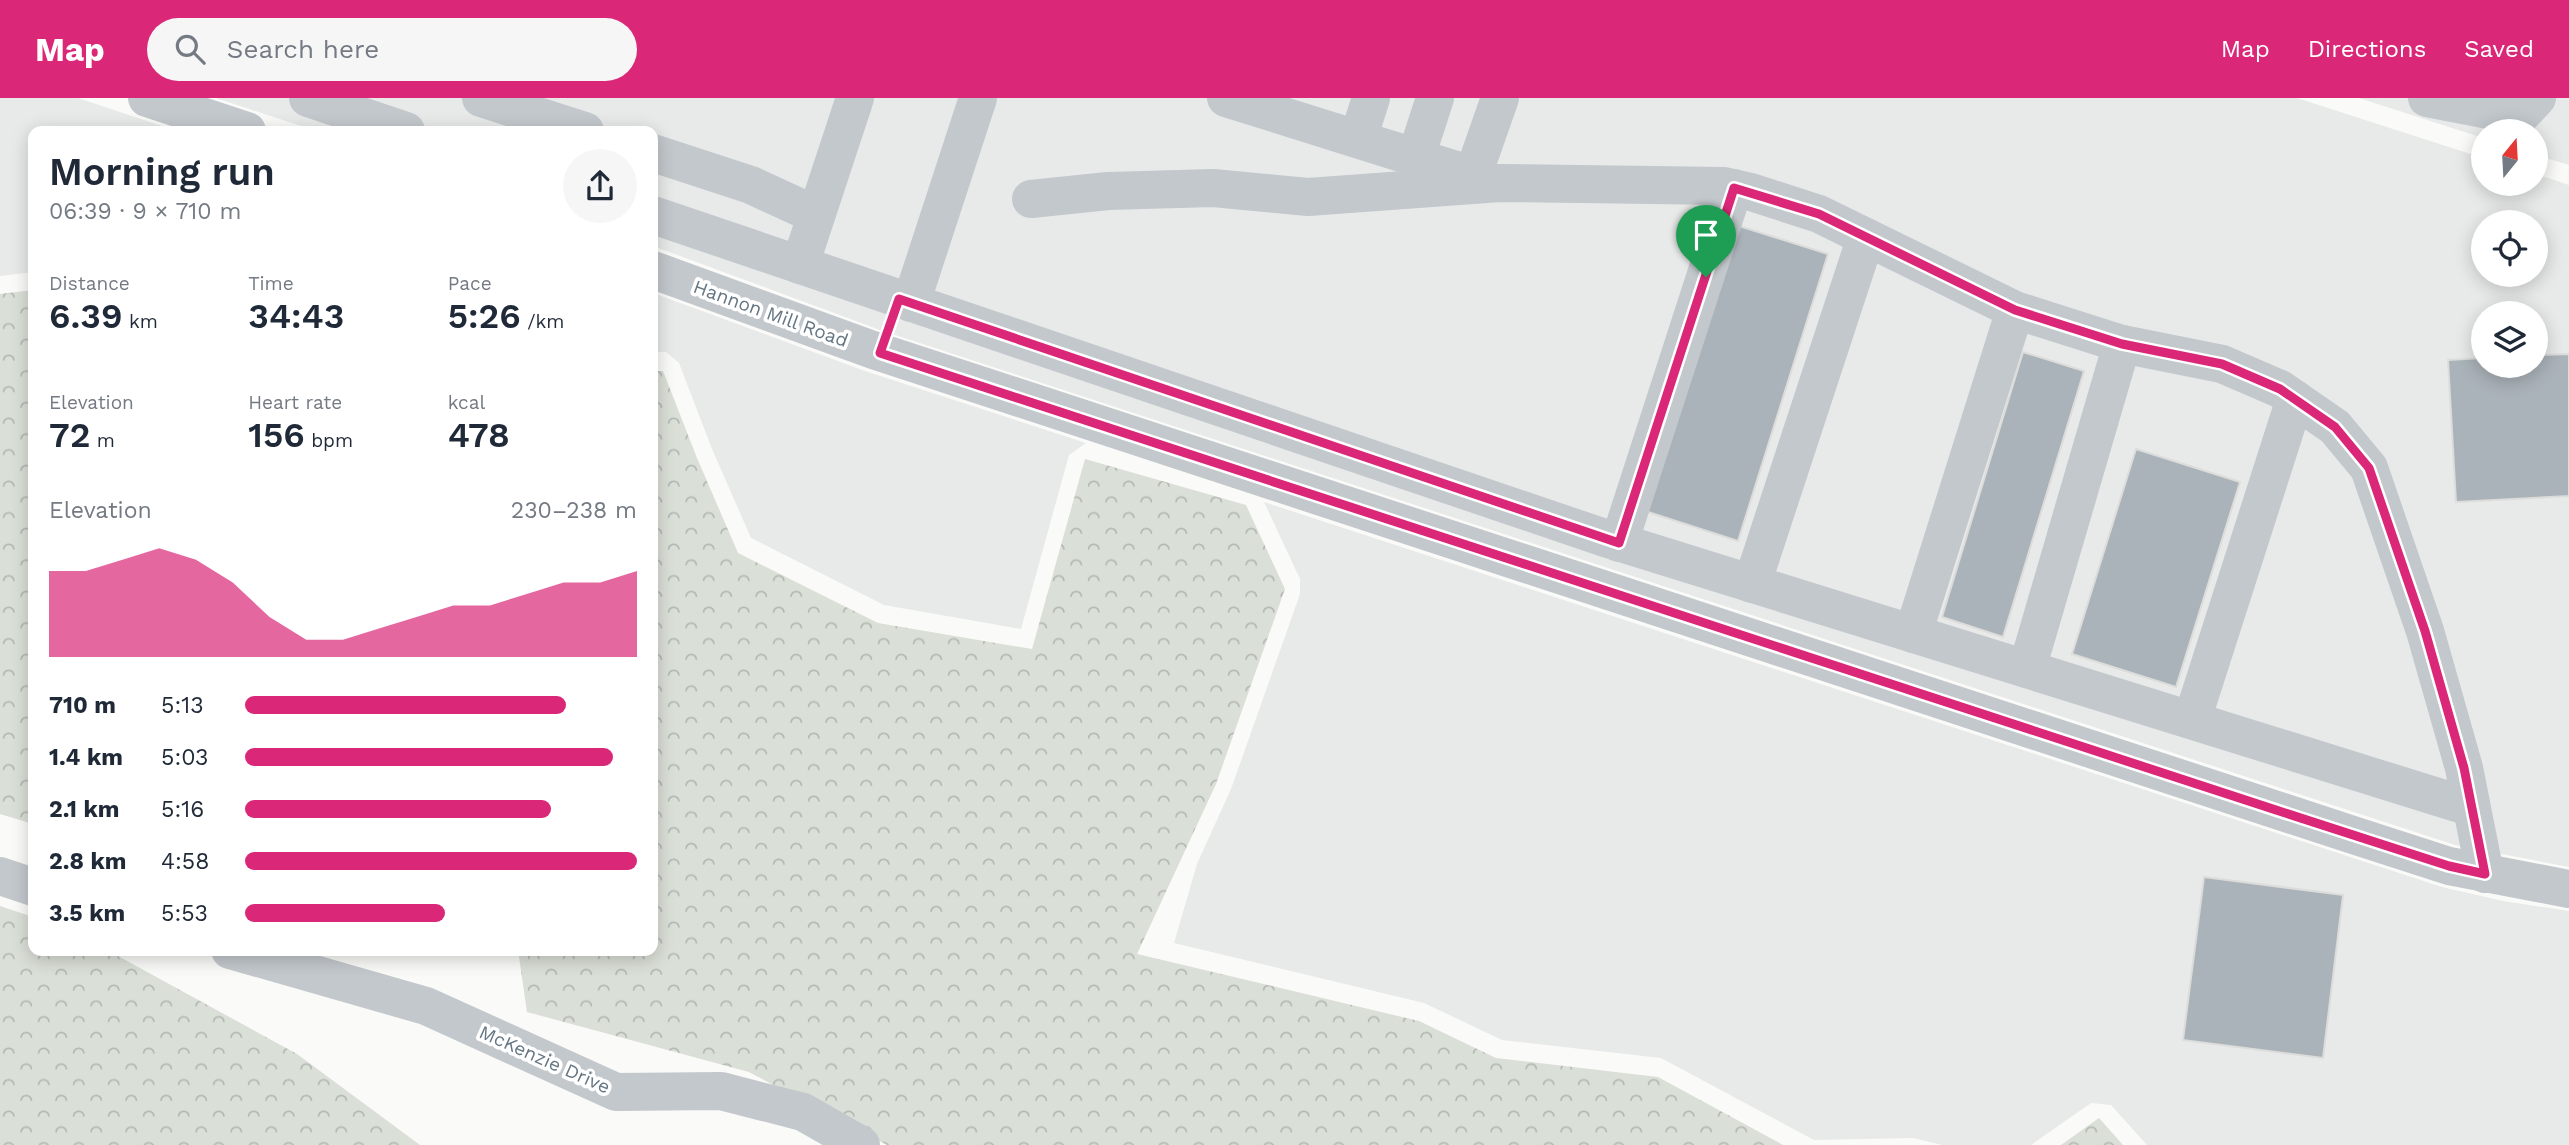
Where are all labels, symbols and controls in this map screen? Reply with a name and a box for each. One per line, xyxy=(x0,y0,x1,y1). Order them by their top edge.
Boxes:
search box xyxy=(147,18,637,81)
text: Map xyxy=(35,30,105,69)
icon: search xyxy=(171,30,209,68)
text: Search here xyxy=(227,34,379,64)
text: Map xyxy=(2221,35,2270,63)
text: Directions xyxy=(2308,35,2426,63)
text: Saved xyxy=(2464,35,2534,63)
north arrow xyxy=(2471,119,2548,196)
map controls xyxy=(2471,119,2548,378)
button: share xyxy=(563,149,637,223)
text: Morning run xyxy=(49,150,275,194)
text: 06:39 · 9 × 710 m xyxy=(49,198,241,225)
pin xyxy=(1676,205,1736,277)
button: locate xyxy=(2471,210,2548,287)
icon: arrive xyxy=(1687,216,1725,254)
text: Distance xyxy=(49,272,130,295)
text: Time xyxy=(248,272,294,295)
text: Pace xyxy=(448,272,492,295)
street label: Hannon Mill Road xyxy=(690,275,851,352)
text: 6.39 xyxy=(49,295,123,337)
text: 34:43 xyxy=(248,295,344,337)
text: 5:26 xyxy=(448,295,521,337)
button: layers xyxy=(2471,301,2548,378)
text: km xyxy=(123,310,158,333)
text: /km xyxy=(521,310,564,333)
text: Elevation xyxy=(49,391,134,414)
text: Heart rate xyxy=(248,391,342,414)
text: kcal xyxy=(448,391,485,414)
text: 72 xyxy=(49,414,90,456)
text: 156 xyxy=(248,414,305,456)
text: 478 xyxy=(448,414,510,456)
text: m xyxy=(90,429,115,452)
text: bpm xyxy=(305,429,353,452)
text: Elevation xyxy=(49,497,152,524)
text: 230–238 m xyxy=(511,497,637,524)
text: 710 m xyxy=(49,692,116,719)
text: 5:13 xyxy=(161,692,204,719)
text: 1.4 km xyxy=(49,744,123,771)
text: 5:03 xyxy=(161,744,208,771)
text: 2.1 km xyxy=(49,796,120,823)
text: 5:16 xyxy=(161,796,204,823)
text: 2.8 km xyxy=(49,848,126,875)
text: 4:58 xyxy=(161,848,209,875)
text: 3.5 km xyxy=(49,900,125,927)
text: 5:53 xyxy=(161,900,208,927)
street label: McKenzie Drive xyxy=(476,1020,614,1099)

